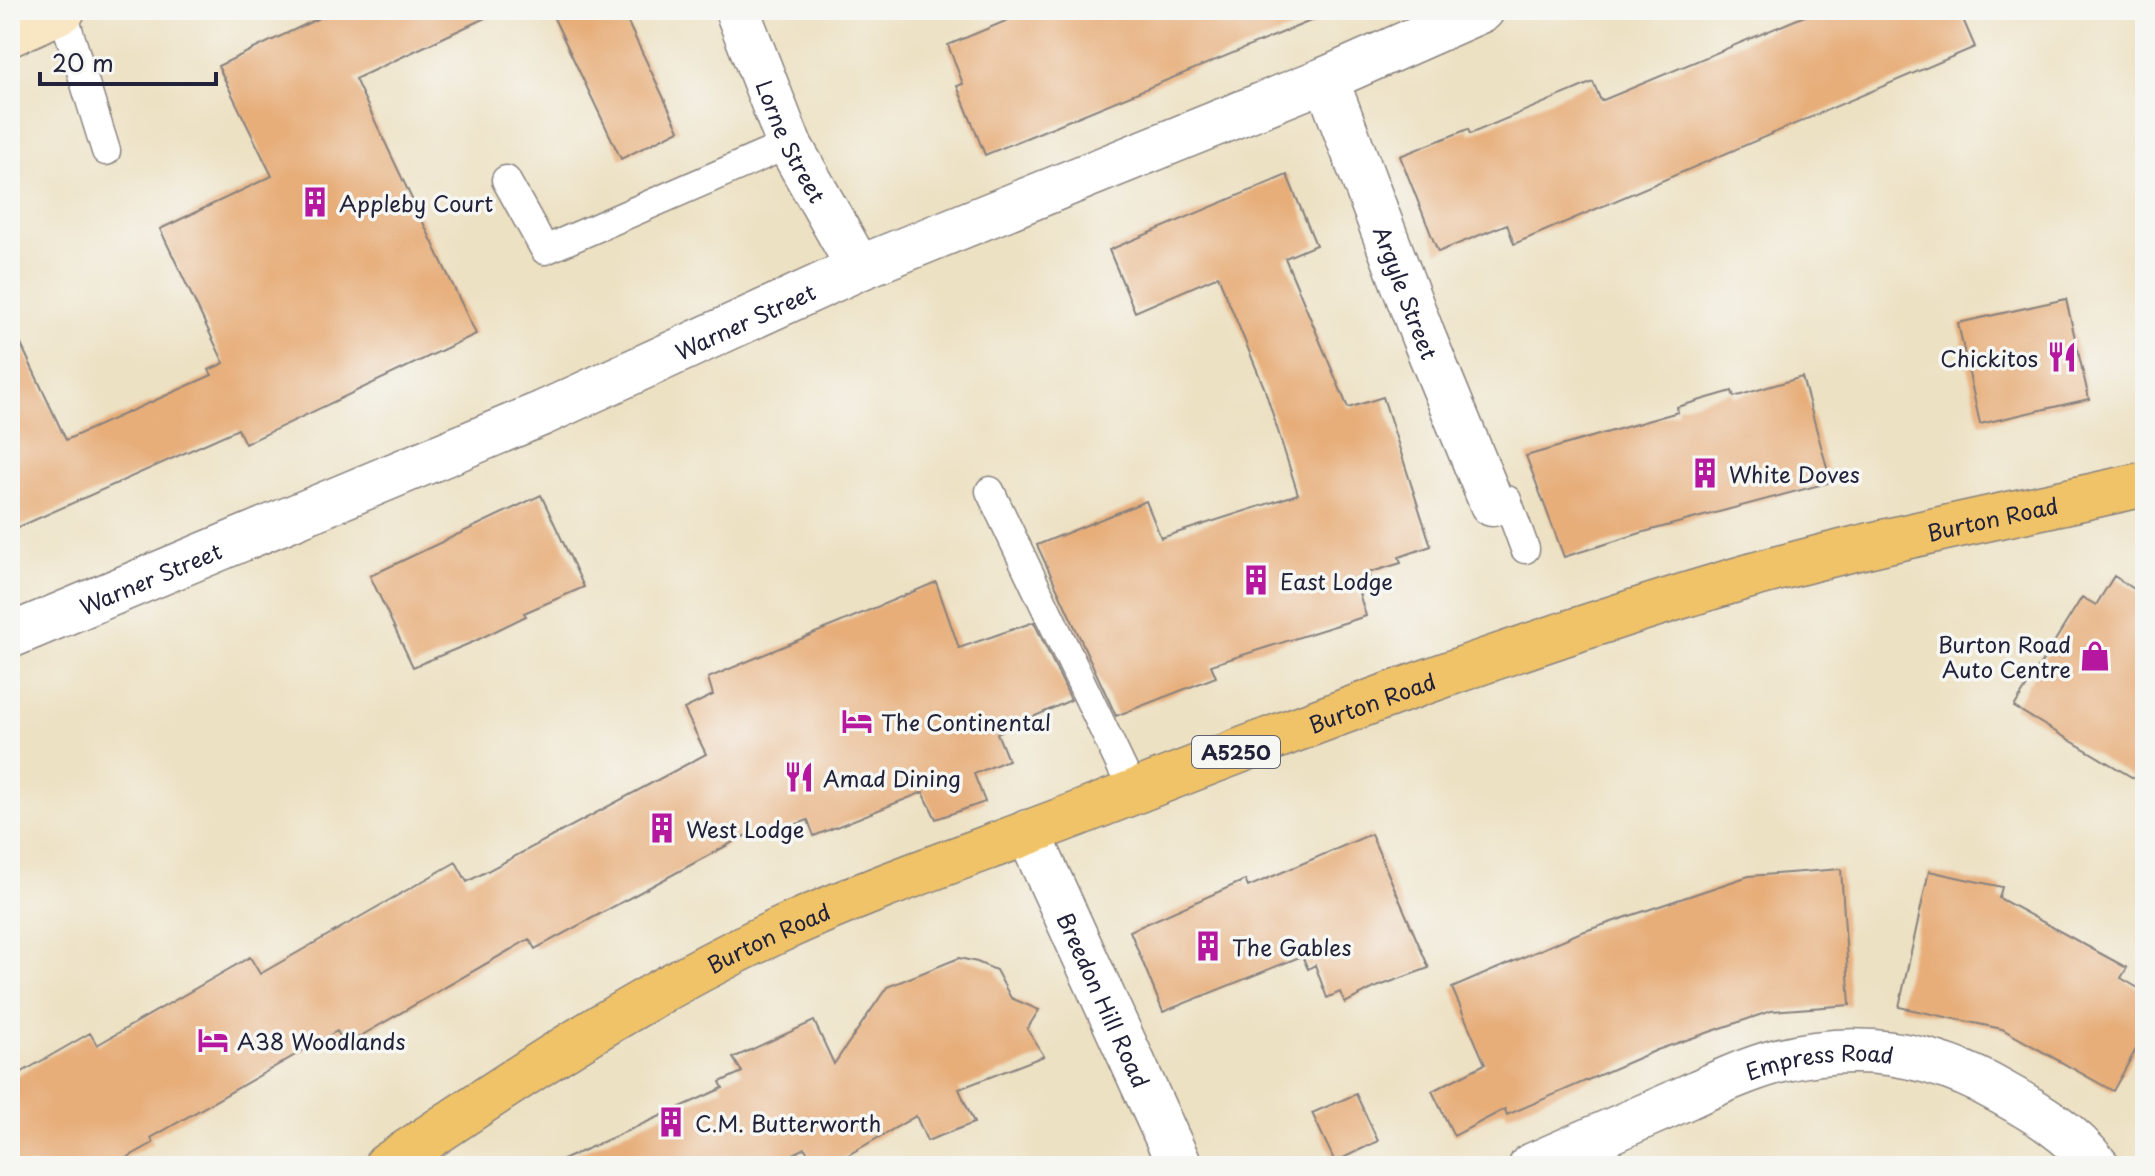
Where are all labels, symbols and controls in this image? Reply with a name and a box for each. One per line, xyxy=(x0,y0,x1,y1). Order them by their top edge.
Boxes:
scale bar xyxy=(40,36,216,86)
text: 20 m xyxy=(52,44,114,80)
street label: Lorne Street xyxy=(749,75,835,208)
building icon: Appleby Court xyxy=(298,185,332,219)
place label: Appleby Court xyxy=(339,186,493,219)
street label: Argyle Street xyxy=(1366,221,1447,364)
street label: Warner Street xyxy=(669,274,820,367)
restaurant icon: Chickitos xyxy=(2045,340,2079,374)
place label: Chickitos xyxy=(1940,341,2038,374)
building icon: White Doves xyxy=(1688,456,1722,490)
place label: White Doves xyxy=(1729,457,1860,490)
street label: Burton Road xyxy=(1924,487,2061,548)
street label: Warner Street xyxy=(74,533,226,622)
building icon: East Lodge xyxy=(1239,563,1273,597)
place label: East Lodge xyxy=(1280,564,1393,597)
place label: Burton Road Auto Centre xyxy=(1938,627,2071,685)
shop icon: Burton Road Auto Centre xyxy=(2078,639,2112,673)
street label: Burton Road xyxy=(1303,663,1440,740)
hotel icon: The Continental xyxy=(840,704,874,738)
place label: The Continental xyxy=(881,705,1051,738)
road number: A5250 xyxy=(1192,736,1280,768)
restaurant icon: Amad Dining xyxy=(782,760,816,794)
place label: Amad Dining xyxy=(823,761,961,794)
building icon: West Lodge xyxy=(645,811,679,845)
place label: West Lodge xyxy=(686,812,804,845)
street label: Burton Road xyxy=(700,894,835,980)
street label: Breedon Hill Road xyxy=(1050,907,1158,1092)
building icon: The Gables xyxy=(1191,929,1225,963)
place label: The Gables xyxy=(1232,930,1352,963)
hotel icon: A38 Woodlands xyxy=(196,1023,230,1057)
place label: A38 Woodlands xyxy=(237,1024,405,1057)
street label: Empress Road xyxy=(1740,1035,1896,1087)
building icon: C.M. Butterworth xyxy=(654,1105,688,1139)
place label: C.M. Butterworth xyxy=(695,1106,881,1139)

